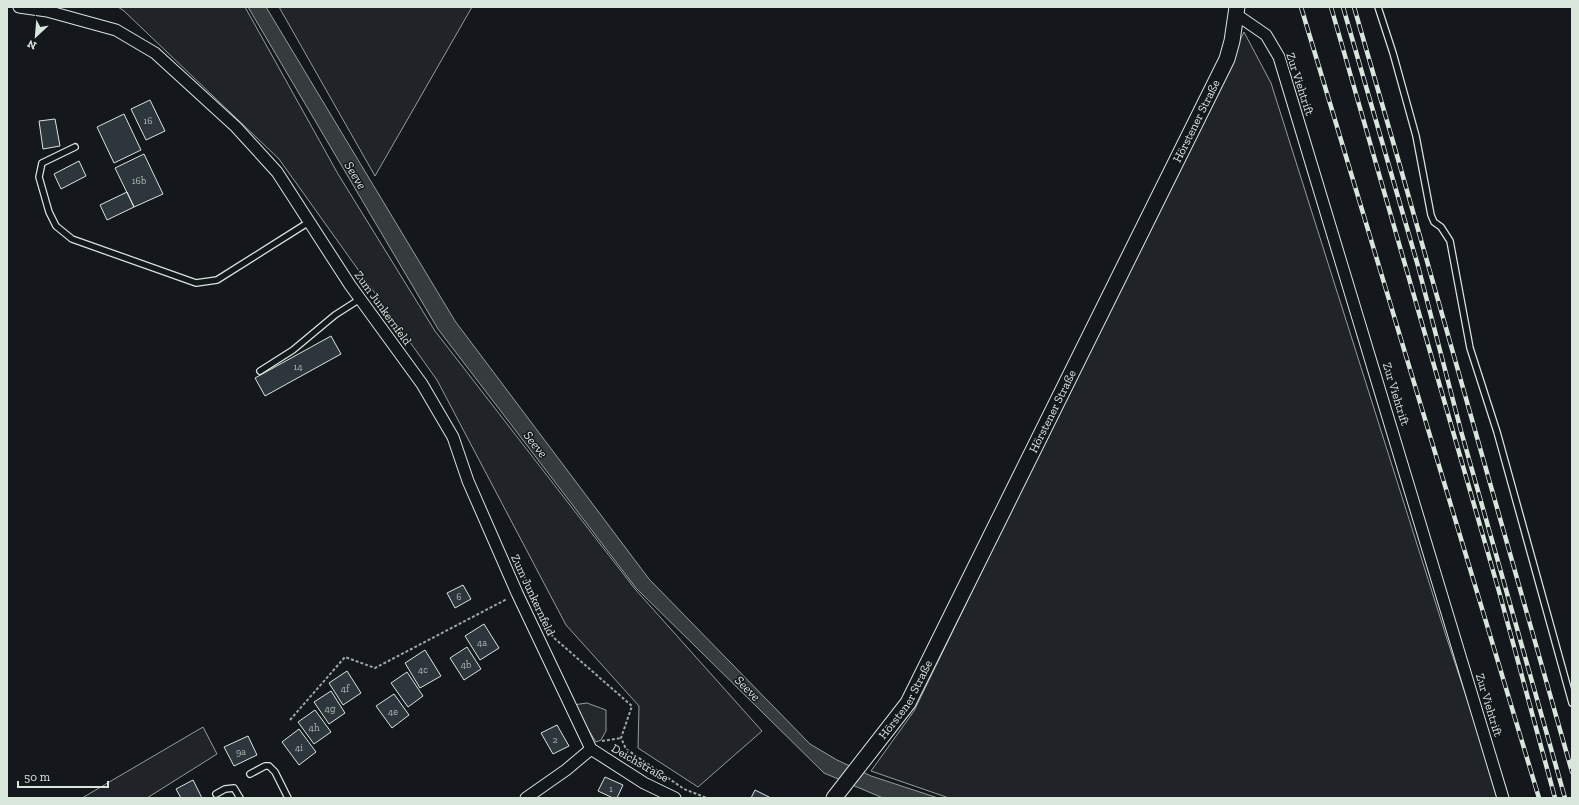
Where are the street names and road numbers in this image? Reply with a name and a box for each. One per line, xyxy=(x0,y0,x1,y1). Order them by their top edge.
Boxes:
street label: Zur Viehtrift xyxy=(1283,51,1317,118)
street label: Hörstener Straße xyxy=(1170,77,1223,165)
street label: Zum Junkernfeld xyxy=(351,268,415,348)
street label: Zur Viehtrift xyxy=(1380,361,1412,428)
street label: Hörstener Straße xyxy=(1026,367,1079,455)
street label: Zum Junkernfeld xyxy=(508,552,558,638)
street label: Hörstener Straße xyxy=(876,658,935,742)
street label: Zur Viehtrift xyxy=(1473,672,1505,739)
street label: Deichstraße xyxy=(609,741,671,785)

